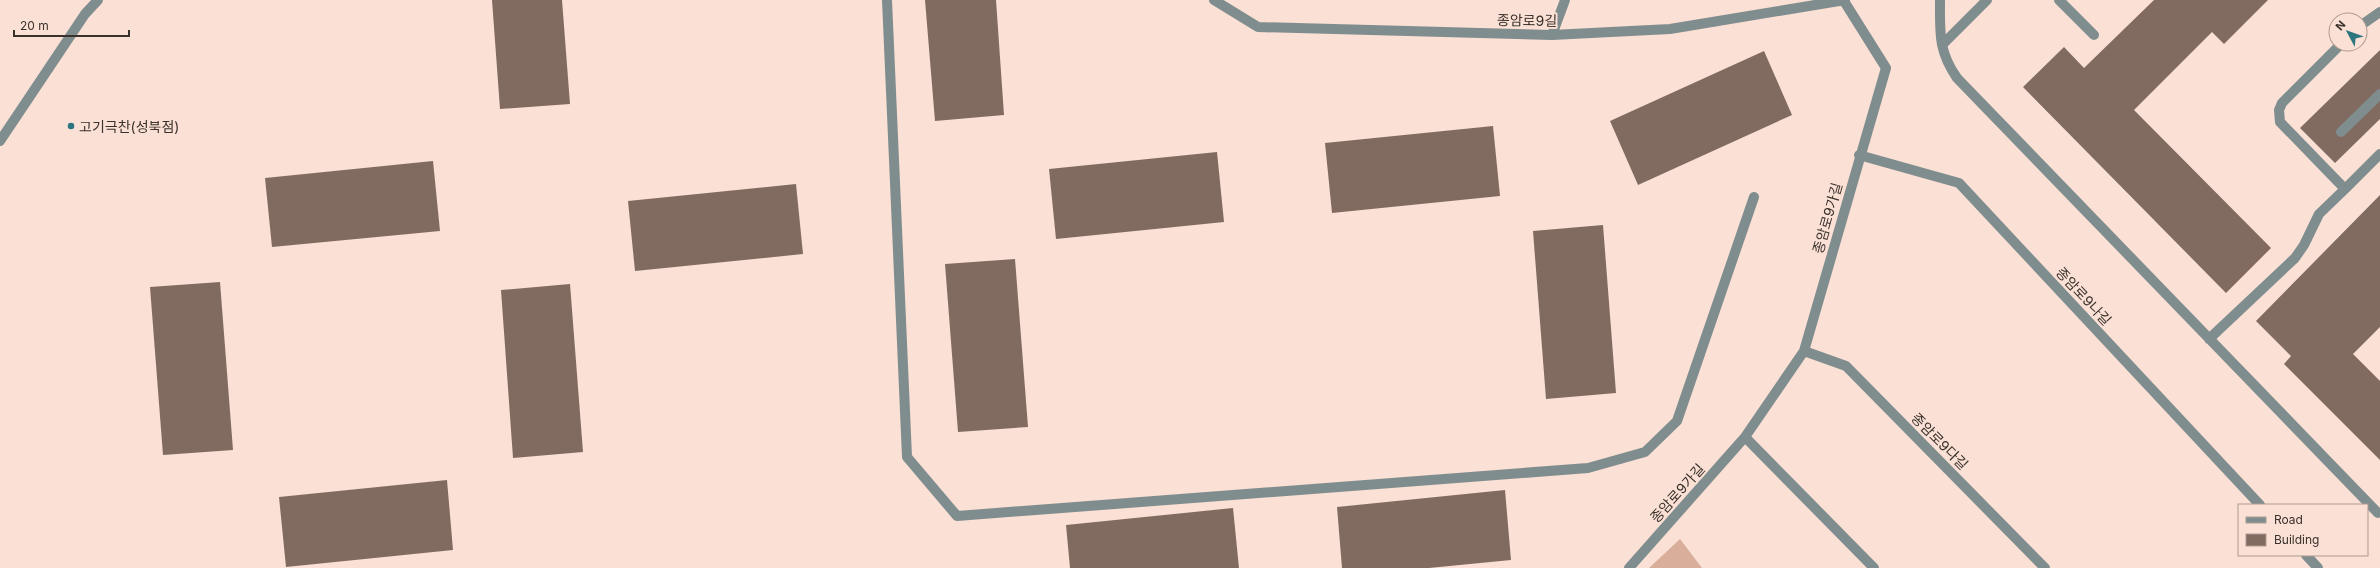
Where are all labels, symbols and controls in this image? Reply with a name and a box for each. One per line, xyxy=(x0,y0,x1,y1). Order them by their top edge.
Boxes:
street label: 종암로9길 xyxy=(1497,11,1557,29)
scale bar xyxy=(14,12,129,38)
north arrow xyxy=(2328,12,2368,52)
text: 20 m xyxy=(20,18,49,33)
text: N xyxy=(2332,18,2348,33)
place label: 고기극찬(성북점) xyxy=(79,118,179,135)
marker: 고기극찬(성북점) xyxy=(66,121,76,131)
street label: 종암로9가길 xyxy=(1809,181,1845,255)
street label: 종암로9나길 xyxy=(2053,263,2115,329)
street label: 종암로9다길 xyxy=(1908,409,1972,473)
street label: 종암로9가길 xyxy=(1646,460,1708,526)
legend xyxy=(2238,504,2368,556)
text: Road xyxy=(2274,512,2303,527)
text: Building xyxy=(2274,532,2319,547)

